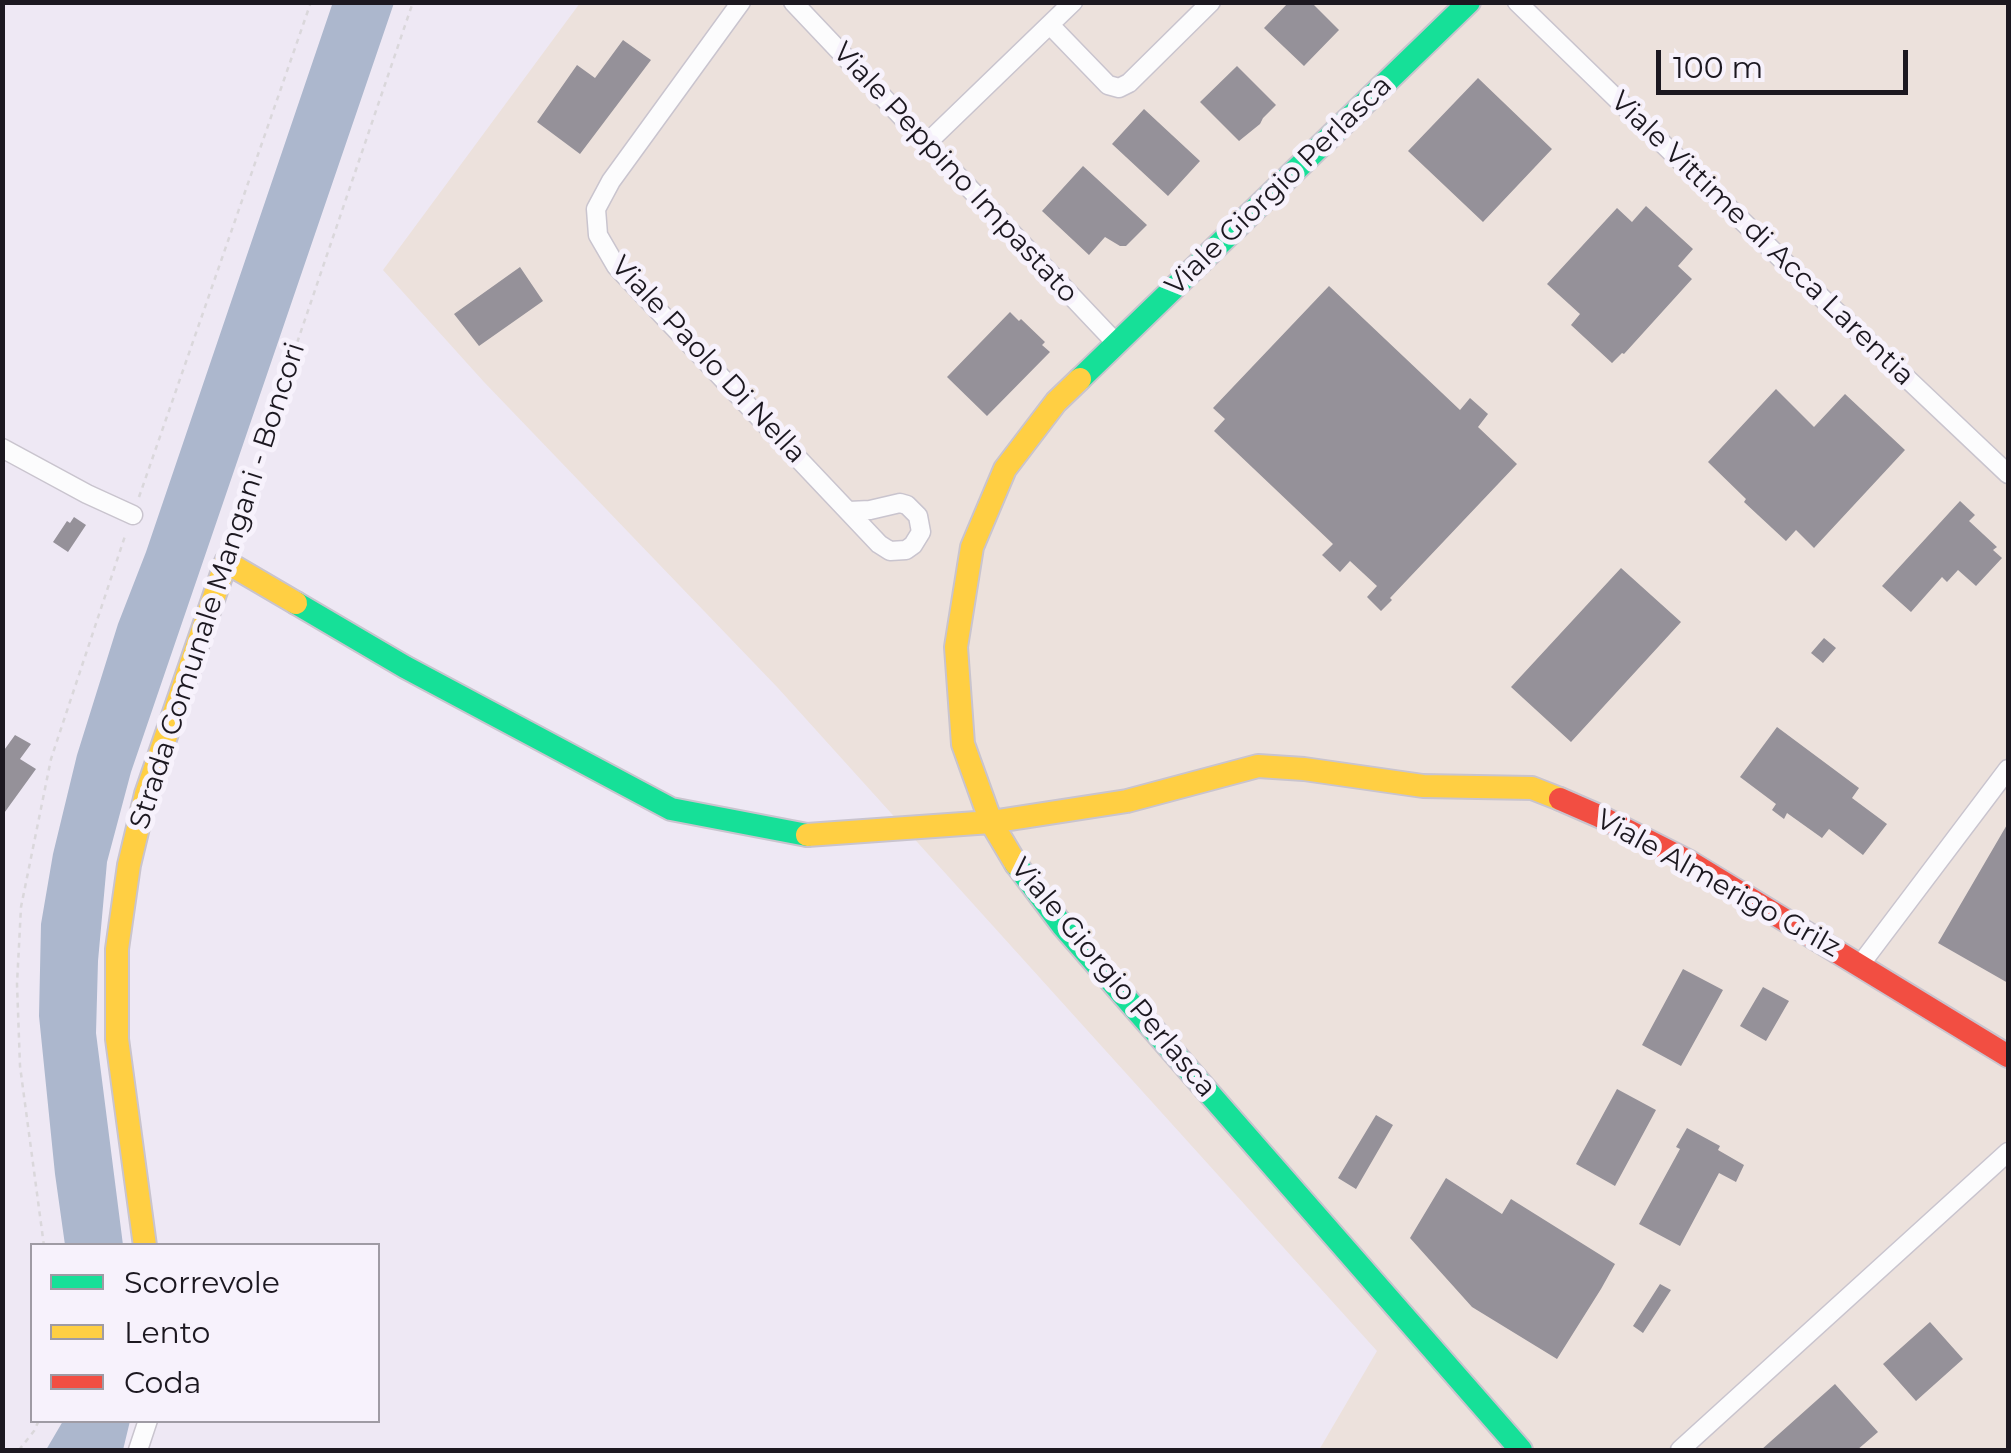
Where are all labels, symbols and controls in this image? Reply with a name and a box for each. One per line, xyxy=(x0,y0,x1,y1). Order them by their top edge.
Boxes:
scale bar xyxy=(1661,30,1914,92)
street label: Viale Peppino Impastato xyxy=(825,36,1085,310)
text: 100 m xyxy=(1673,49,1763,86)
street label: Viale Giorgio Perlasca xyxy=(1159,69,1399,303)
street label: Viale Vittime di Acca Larentia xyxy=(1603,85,1921,393)
street label: Viale Paolo Di Nella xyxy=(604,250,812,470)
street label: Strada Comunale Mangani - Boncori xyxy=(123,339,313,833)
street label: Viale Almerigo Grilz xyxy=(1590,803,1846,965)
street label: Viale Giorgio Perlasca xyxy=(1003,852,1223,1104)
legend xyxy=(30,1243,380,1423)
text: Scorrevole xyxy=(124,1264,280,1301)
text: Lento xyxy=(124,1314,210,1351)
text: Coda xyxy=(124,1364,201,1401)

